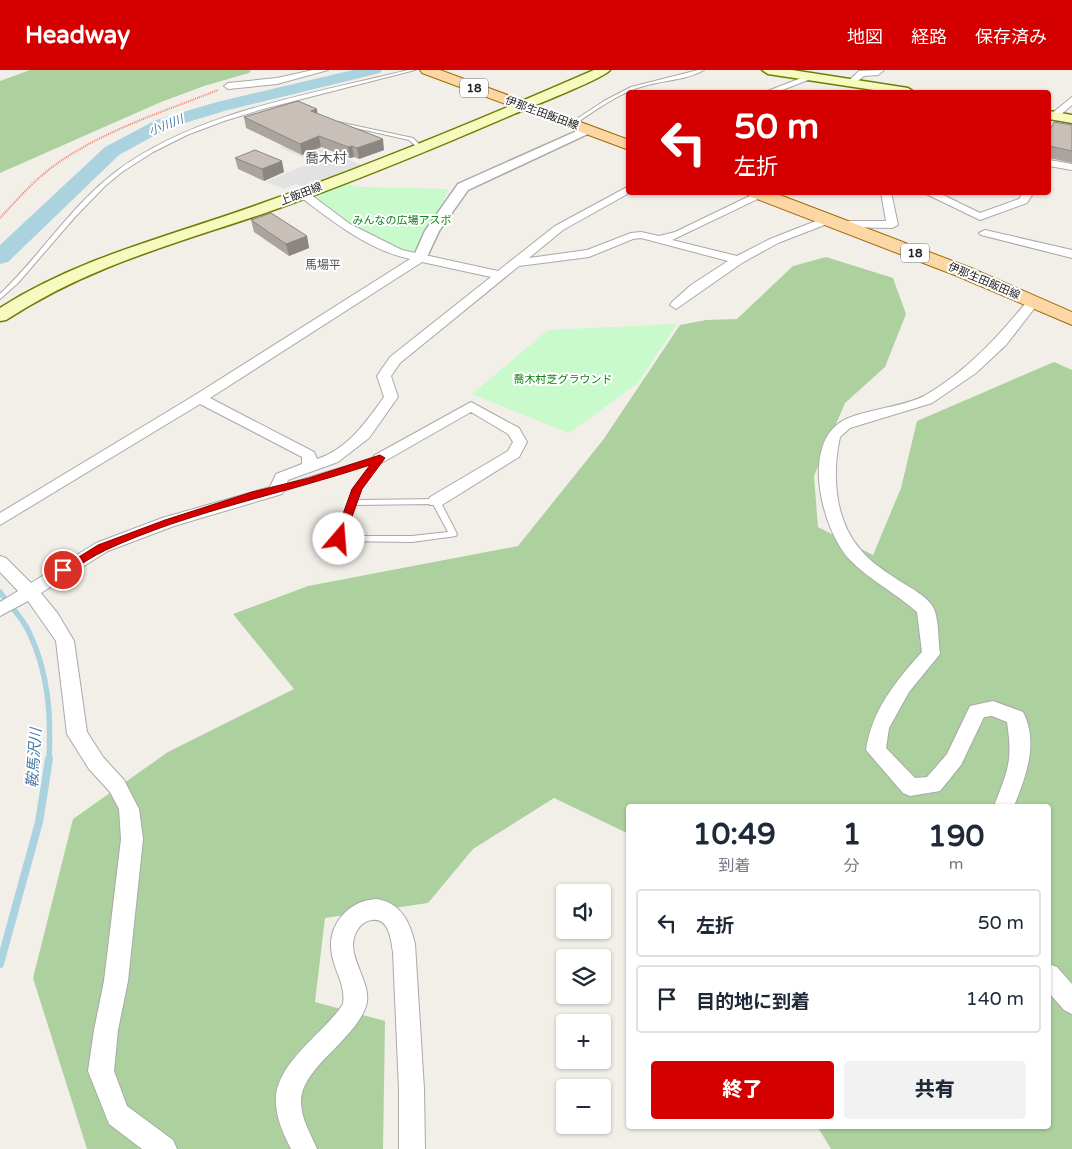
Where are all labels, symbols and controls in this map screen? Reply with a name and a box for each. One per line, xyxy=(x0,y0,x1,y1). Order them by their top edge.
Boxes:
text: Headway xyxy=(25,21,130,50)
text: 地図 xyxy=(847,26,883,48)
text: 経路 xyxy=(911,26,947,48)
text: 保存済み xyxy=(975,26,1047,48)
road number: 18 xyxy=(460,78,488,98)
street label: 伊那生田飯田線 xyxy=(504,94,580,132)
text: 50 m xyxy=(734,106,819,148)
icon: left xyxy=(651,110,716,175)
water label: 小川川 xyxy=(147,111,187,138)
district label: 喬木村 xyxy=(305,150,347,167)
text: 左折 xyxy=(734,154,778,180)
street label: 上飯田線 xyxy=(278,180,324,208)
park label: みんなの広場アスボ xyxy=(353,214,452,227)
road number: 18 xyxy=(901,244,929,262)
district label: 馬場平 xyxy=(305,258,341,272)
street label: 伊那生田飯田線 xyxy=(946,260,1022,302)
park label: 喬木村芝グラウンド xyxy=(514,373,613,386)
position arrow xyxy=(312,512,364,564)
pin xyxy=(42,549,84,591)
icon: arrive xyxy=(49,556,77,584)
water label: 鞍馬沢川 xyxy=(23,725,45,789)
text: 10:49 xyxy=(693,816,776,853)
text: 1 xyxy=(842,816,861,853)
text: 190 xyxy=(928,818,984,855)
text: m xyxy=(949,854,963,874)
text: 到着 xyxy=(718,856,750,876)
text: 分 xyxy=(844,856,860,876)
map controls xyxy=(556,884,611,1134)
button: sound xyxy=(556,884,611,939)
icon: left xyxy=(653,909,681,937)
text: 50 m xyxy=(978,912,1024,934)
text: 左折 xyxy=(696,915,734,937)
button: layers xyxy=(556,949,611,1004)
icon: arrive xyxy=(653,985,681,1013)
text: 140 m xyxy=(966,988,1024,1010)
text: 目的地に到着 xyxy=(696,991,810,1013)
button: + xyxy=(556,1014,611,1069)
button: 終了 xyxy=(651,1061,834,1119)
button: 共有 xyxy=(844,1061,1026,1119)
button: − xyxy=(556,1079,611,1134)

